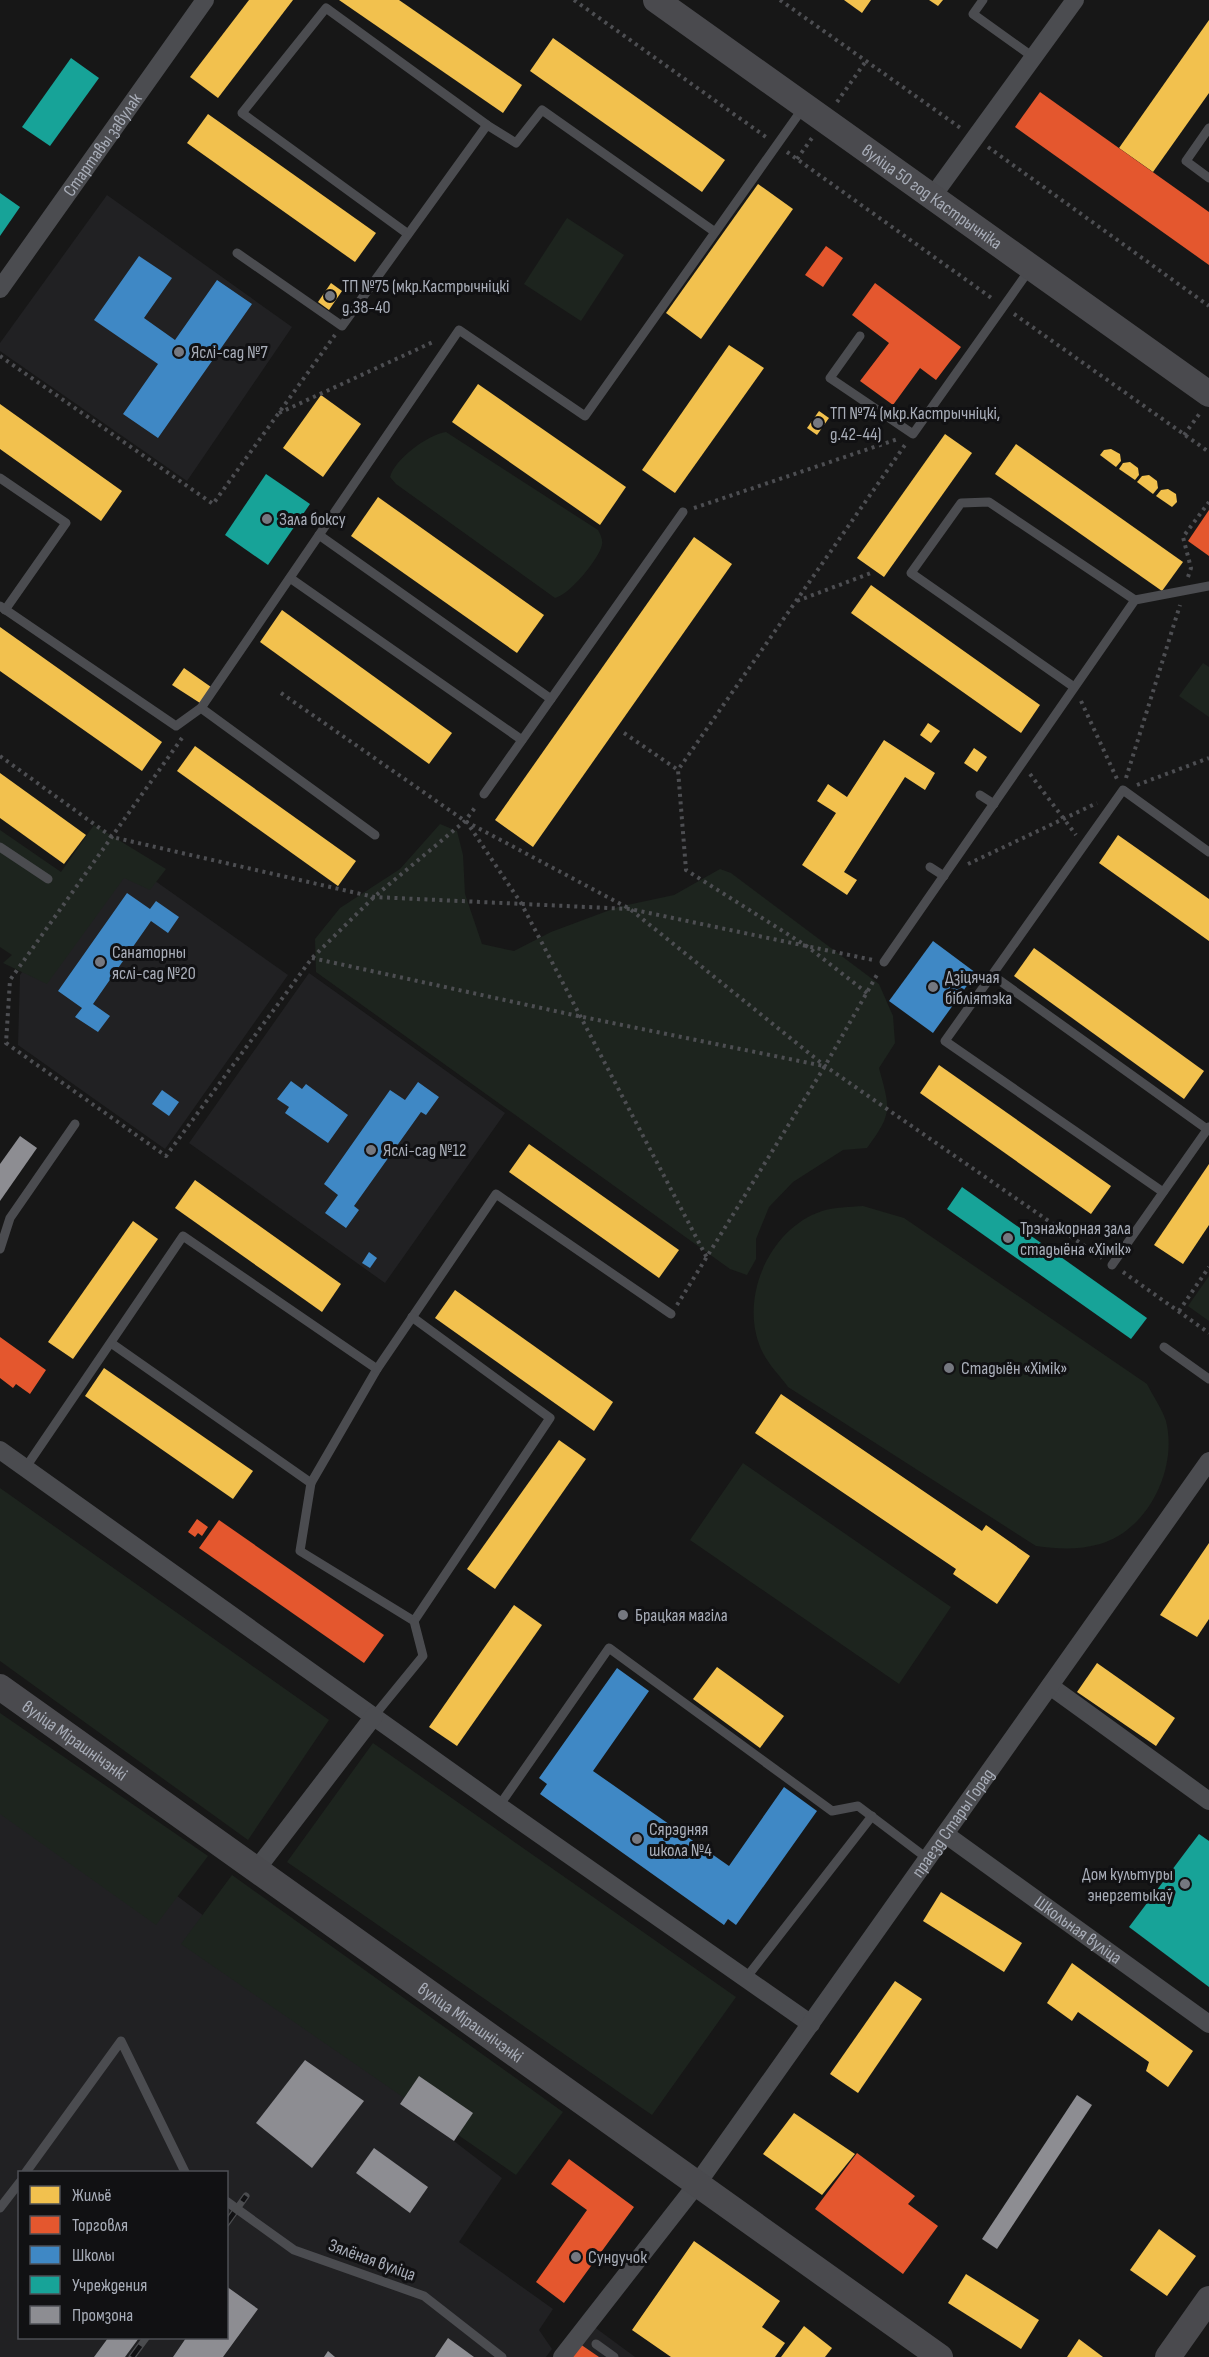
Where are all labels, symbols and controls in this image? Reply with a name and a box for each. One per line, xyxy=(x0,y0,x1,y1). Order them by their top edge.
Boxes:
street label: Стартавы завулак xyxy=(59,89,146,200)
street label: вуліца 50 год Кастрычніка xyxy=(858,140,1006,254)
place label: ТП №75 (мкр.Кастрычніцкі д.38-40 xyxy=(342,276,509,318)
marker: ТП №75 (мкр.Кастрычніцкі д.38-40 xyxy=(323,289,337,303)
place label: Яслі-сад №7 xyxy=(191,342,269,363)
marker: Яслі-сад №7 xyxy=(172,345,186,359)
place label: ТП №74 (мкр.Кастрычніцкі, д.42-44) xyxy=(830,403,1000,445)
marker: ТП №74 (мкр.Кастрычніцкі, д.42-44) xyxy=(811,416,825,430)
place label: Зала боксу xyxy=(279,509,346,530)
marker: Зала боксу xyxy=(260,512,274,526)
place label: Санаторны яслі-сад №20 xyxy=(112,942,196,984)
marker: Санаторны яслі-сад №20 xyxy=(93,955,107,969)
place label: Дзіцячая бібліятэка xyxy=(945,967,1012,1009)
marker: Дзіцячая бібліятэка xyxy=(926,980,940,994)
place label: Яслі-сад №12 xyxy=(383,1140,466,1161)
marker: Яслі-сад №12 xyxy=(364,1143,378,1157)
place label: Трэнажорная зала стадыёна «Хімік» xyxy=(1020,1218,1132,1260)
marker: Трэнажорная зала стадыёна «Хімік» xyxy=(1001,1231,1015,1245)
place label: Стадыён «Хімік» xyxy=(961,1358,1067,1379)
marker: Стадыён «Хімік» xyxy=(942,1361,956,1375)
place label: Брацкая магіла xyxy=(635,1605,728,1626)
marker: Брацкая магіла xyxy=(616,1608,630,1622)
street label: вуліца Мірашнічэнкі xyxy=(18,1696,132,1785)
street label: праезд Стары Горад xyxy=(907,1764,998,1881)
place label: Сярэдняя школа №4 xyxy=(649,1819,712,1861)
marker: Сярэдняя школа №4 xyxy=(630,1832,644,1846)
place label: Дом культуры энергетыкаў xyxy=(1082,1864,1173,1906)
marker: Дом культуры энергетыкаў xyxy=(1178,1877,1192,1891)
street label: Школьная вуліца xyxy=(1030,1891,1126,1968)
street label: вуліца Мірашнічэнкі xyxy=(414,1978,527,2067)
legend xyxy=(18,2171,228,2339)
text: Жильё xyxy=(72,2185,112,2206)
text: Торговля xyxy=(72,2215,128,2236)
street label: Зялёная вуліца xyxy=(325,2234,419,2286)
text: Школы xyxy=(72,2245,115,2266)
place label: Сундучок xyxy=(588,2247,647,2268)
marker: Сундучок xyxy=(569,2250,583,2264)
text: Учреждения xyxy=(72,2275,147,2296)
text: Промзона xyxy=(72,2305,133,2326)

